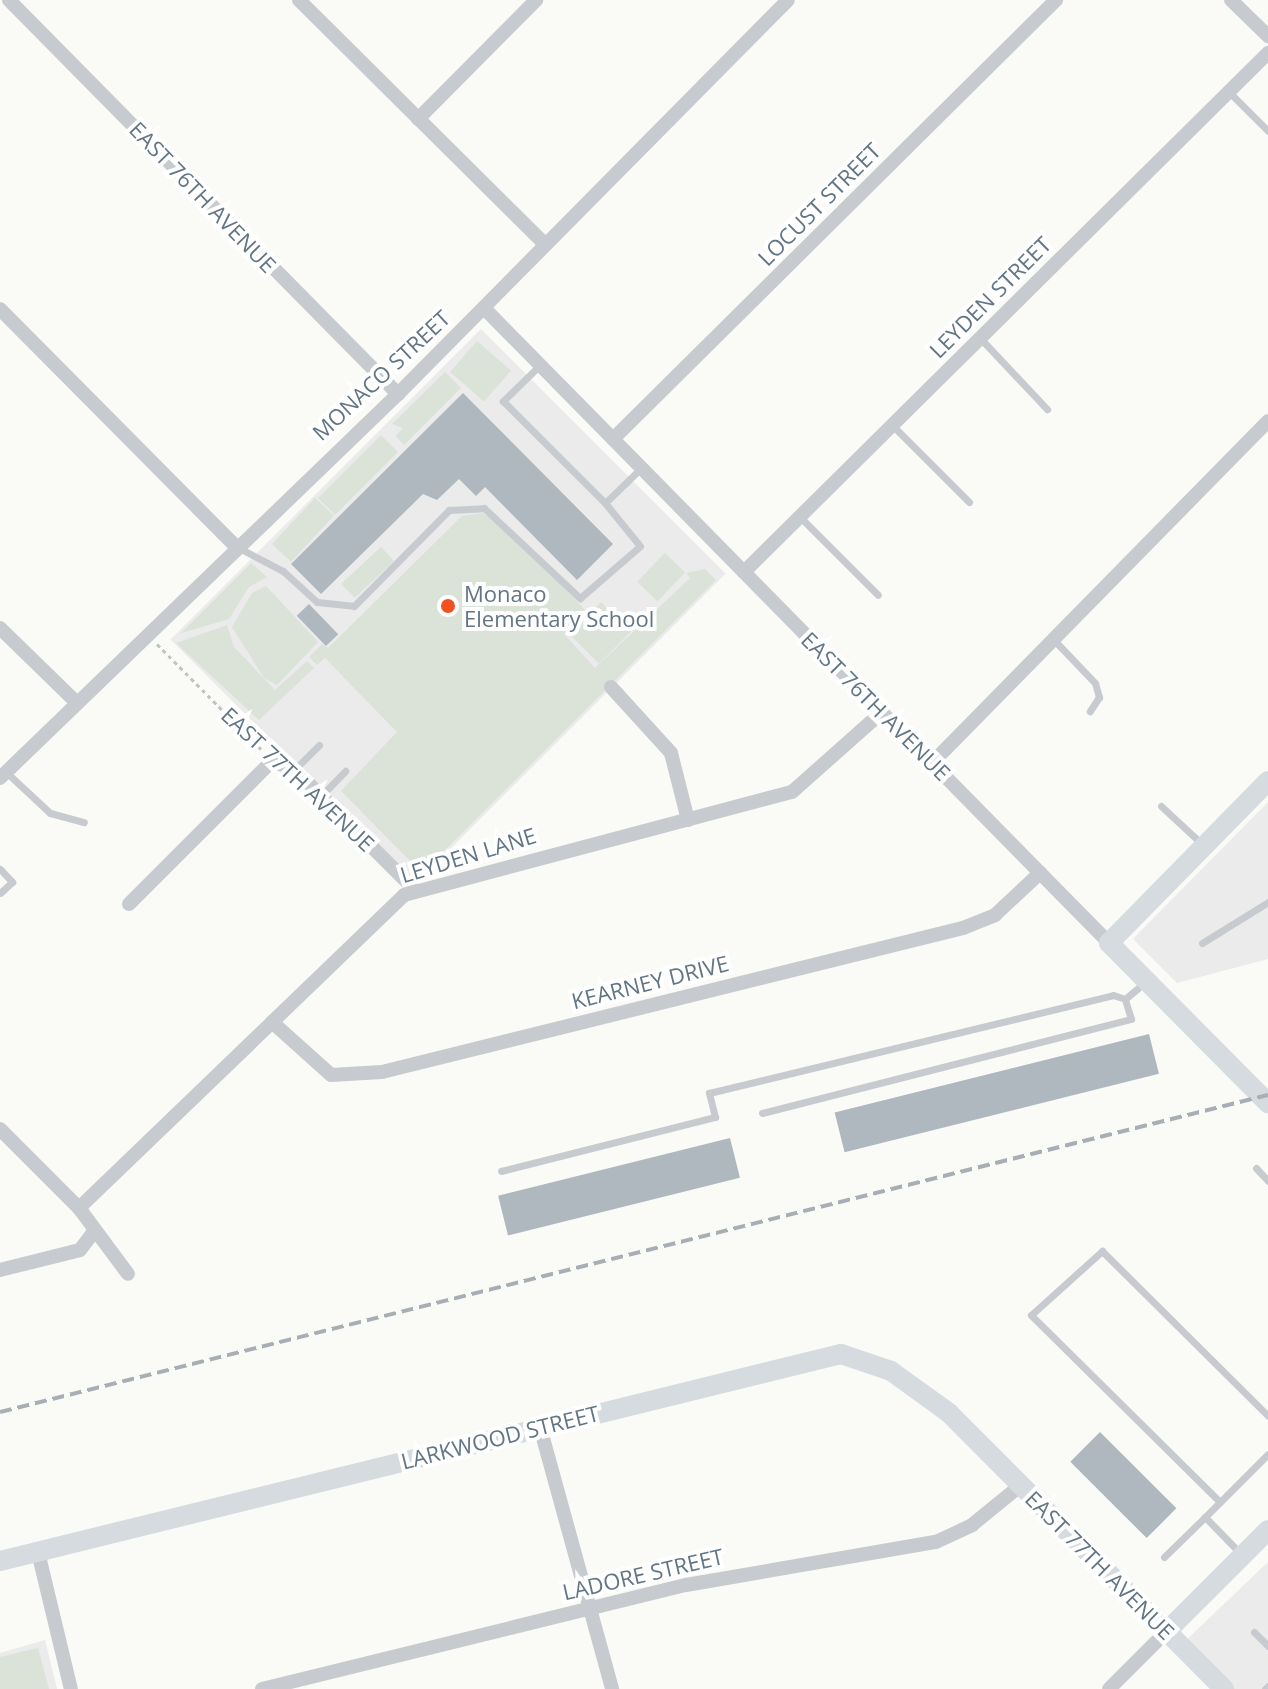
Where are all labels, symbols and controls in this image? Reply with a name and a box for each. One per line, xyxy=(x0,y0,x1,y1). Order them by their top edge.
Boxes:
street label: EAST 76TH AVENUE xyxy=(124,116,282,278)
street label: LOCUST STREET xyxy=(752,137,886,271)
street label: LEYDEN STREET xyxy=(924,231,1056,363)
street label: MONACO STREET xyxy=(307,305,455,445)
place label: Monaco Elementary School xyxy=(464,580,654,632)
marker: Monaco Elementary School xyxy=(439,597,457,615)
street label: EAST 76TH AVENUE xyxy=(796,626,956,786)
street label: EAST 77TH AVENUE xyxy=(216,701,380,857)
street label: LEYDEN LANE xyxy=(397,822,539,888)
street label: KEARNEY DRIVE xyxy=(569,950,731,1014)
street label: LARKWOOD STREET xyxy=(398,1400,602,1474)
street label: EAST 77TH AVENUE xyxy=(1020,1485,1180,1645)
street label: LADORE STREET xyxy=(560,1543,726,1605)

